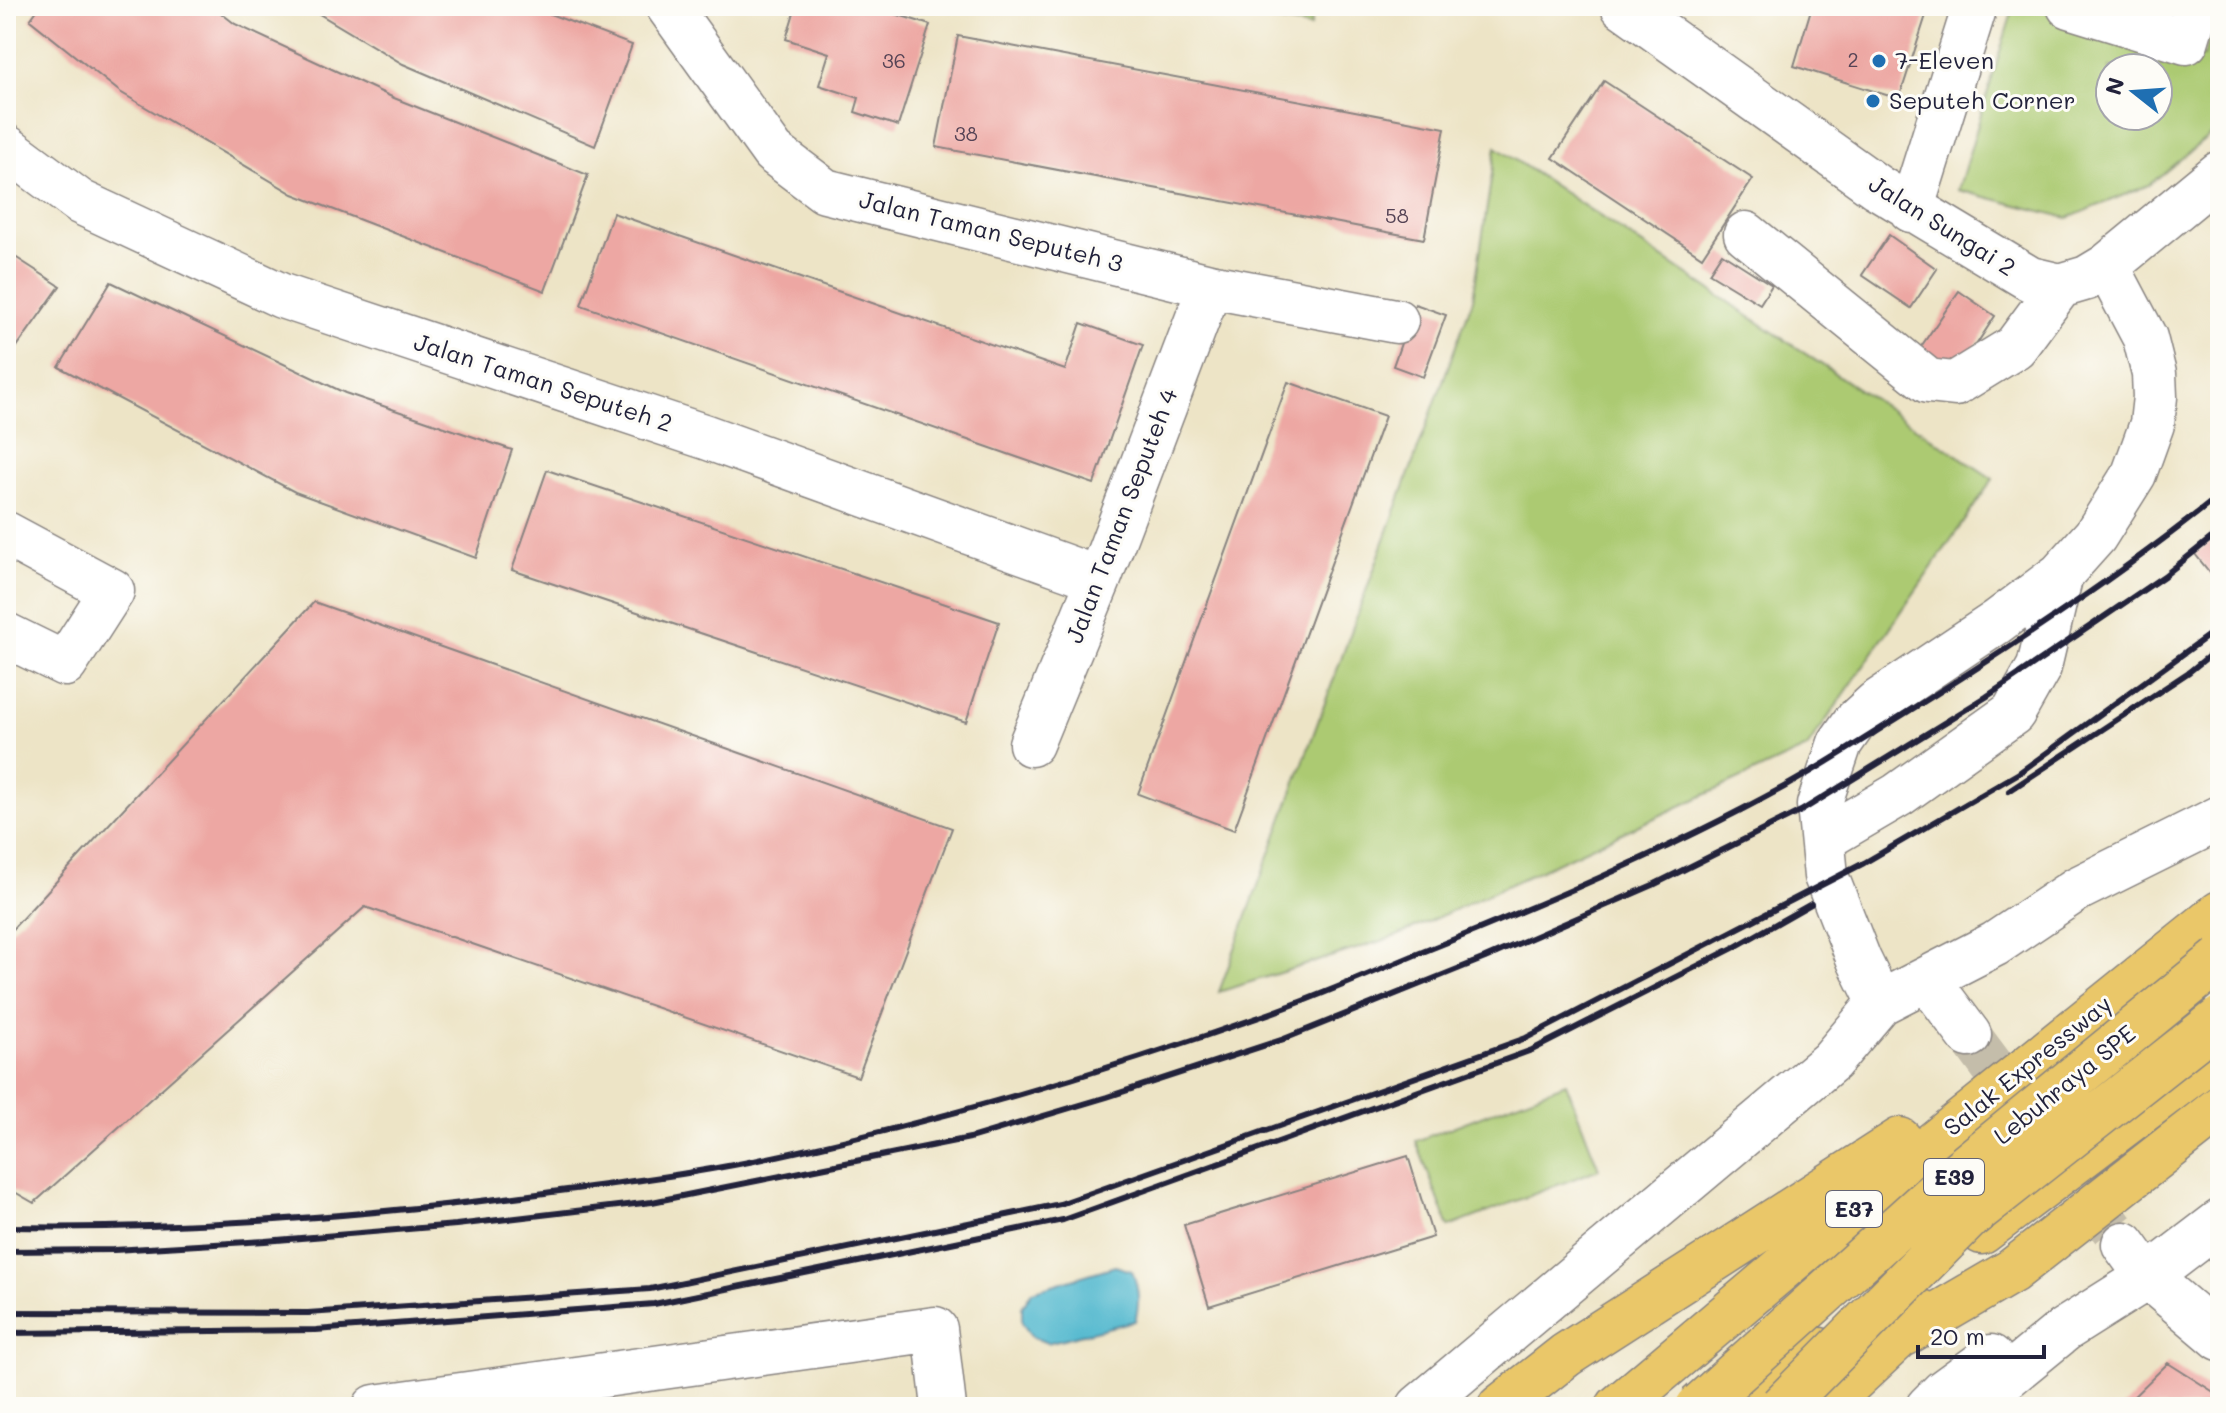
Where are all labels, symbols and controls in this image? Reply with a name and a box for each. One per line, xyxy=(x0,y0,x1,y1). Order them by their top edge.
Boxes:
place label: 7-Eleven xyxy=(1895,44,1994,75)
house number: 2 xyxy=(1847,46,1859,72)
house number: 36 xyxy=(882,47,906,73)
marker: 7-Eleven xyxy=(1870,52,1888,70)
north arrow xyxy=(2094,52,2174,132)
text: N xyxy=(2098,74,2131,98)
place label: Seputeh Corner xyxy=(1889,84,2076,115)
marker: Seputeh Corner xyxy=(1864,92,1882,110)
house number: 38 xyxy=(954,120,978,146)
street label: Jalan Sungai 2 xyxy=(1864,167,2022,282)
street label: Jalan Taman Seputeh 3 xyxy=(856,183,1126,278)
house number: 58 xyxy=(1385,202,1409,228)
street label: Jalan Taman Seputeh 2 xyxy=(410,325,677,438)
street label: Jalan Taman Seputeh 4 xyxy=(1058,384,1184,647)
street label: Salak Expressway xyxy=(1937,988,2117,1142)
street label: Lebuhraya SPE xyxy=(1987,1017,2141,1150)
road number: E39 xyxy=(1924,1159,1984,1195)
road number: E37 xyxy=(1826,1191,1882,1227)
scale bar xyxy=(1918,1309,2044,1359)
text: 20 m xyxy=(1930,1320,1985,1351)

